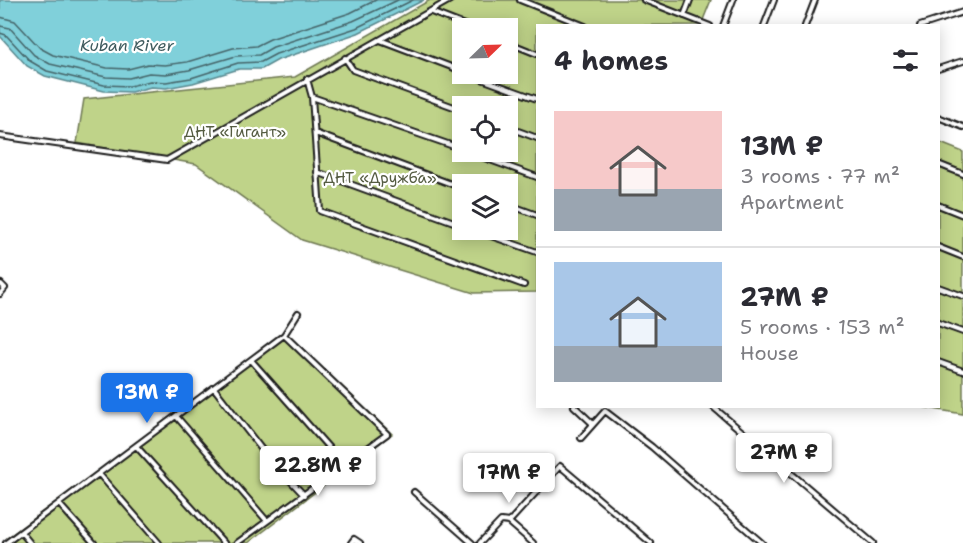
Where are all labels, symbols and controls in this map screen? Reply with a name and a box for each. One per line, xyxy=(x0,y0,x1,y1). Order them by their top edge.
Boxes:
north arrow xyxy=(452,18,518,84)
map controls xyxy=(452,18,518,240)
water label: Kuban River xyxy=(80,35,174,56)
text: 4 homes xyxy=(554,43,668,78)
icon: filters xyxy=(889,44,922,77)
button: locate xyxy=(452,96,518,162)
park label: ДНТ «Гигант» xyxy=(184,122,286,142)
text: 13M ₽ xyxy=(740,128,823,163)
icon: home xyxy=(602,135,674,207)
text: 3 rooms · 77 m² xyxy=(740,163,900,189)
park label: ДНТ «Дружба» xyxy=(324,168,436,188)
button: layers xyxy=(452,174,518,240)
text: Apartment xyxy=(740,189,844,215)
text: 27M ₽ xyxy=(740,279,829,314)
icon: home xyxy=(602,286,674,358)
text: 5 rooms · 153 m² xyxy=(740,314,905,340)
text: House xyxy=(740,340,799,366)
pin: 13M ₽ xyxy=(105,373,189,424)
text: 13M ₽ xyxy=(115,379,179,405)
pin: 27M ₽ xyxy=(742,433,826,484)
text: 27M ₽ xyxy=(750,439,818,465)
pin: 22.8M ₽ xyxy=(263,446,373,497)
text: 22.8M ₽ xyxy=(274,452,362,478)
pin: 17M ₽ xyxy=(467,453,551,504)
text: 17M ₽ xyxy=(477,459,541,485)

